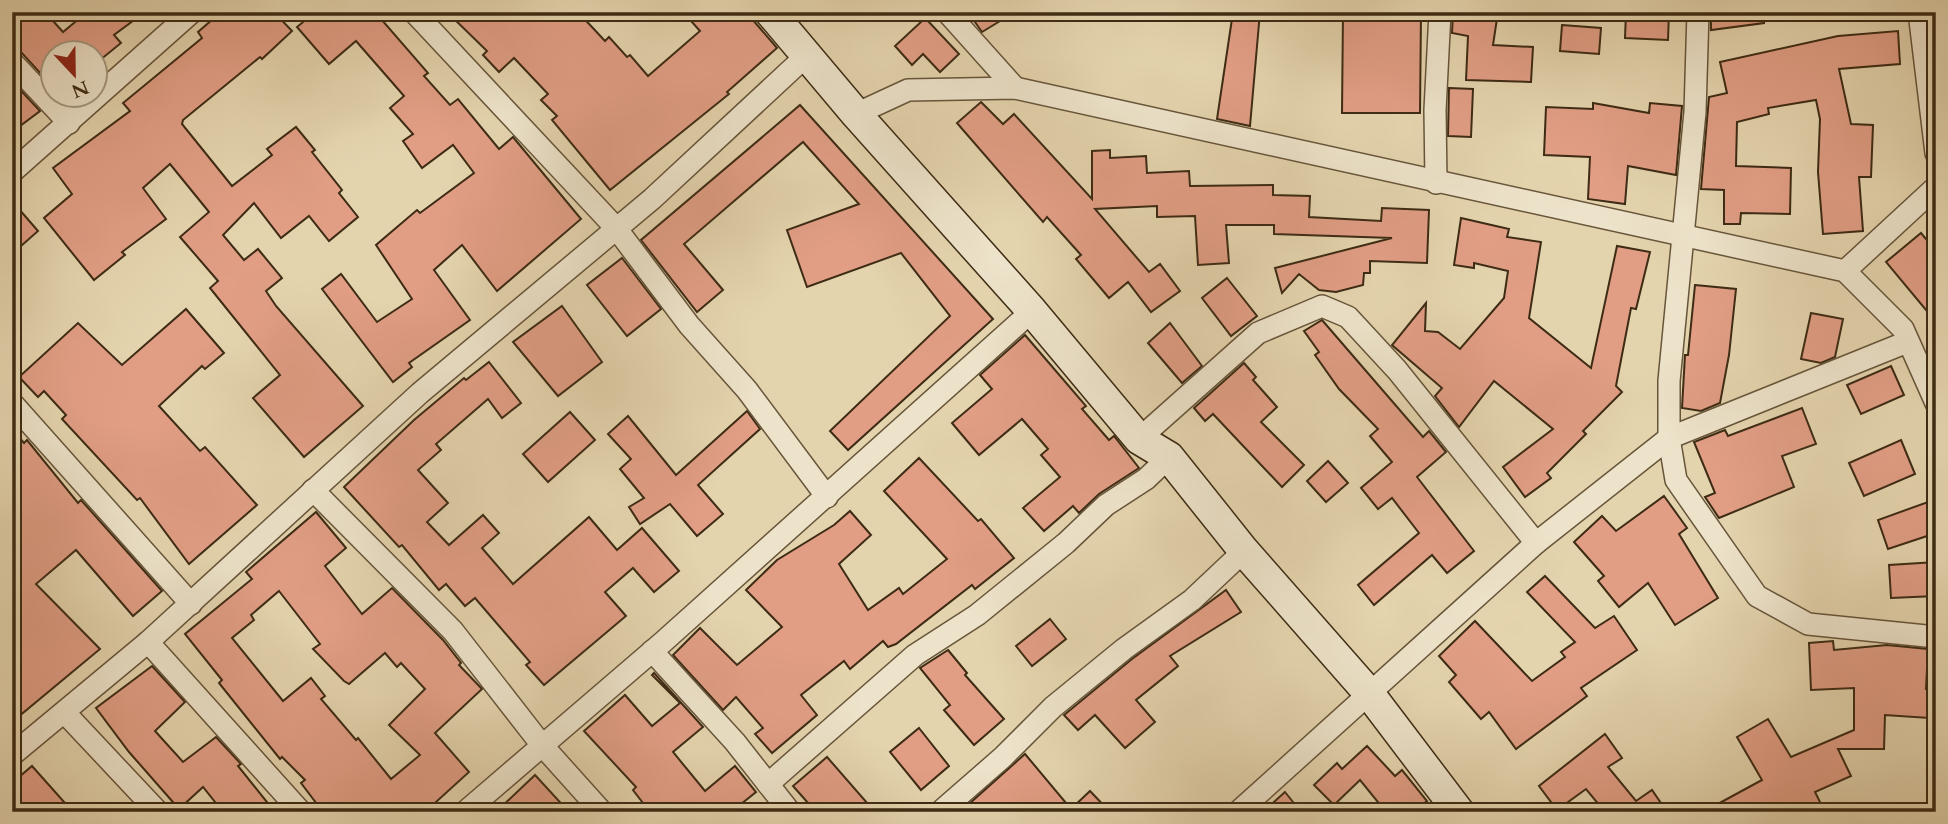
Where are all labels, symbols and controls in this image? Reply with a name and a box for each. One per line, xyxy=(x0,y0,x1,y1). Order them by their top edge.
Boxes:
north arrow xyxy=(38,38,108,108)
text: N xyxy=(67,74,93,104)

